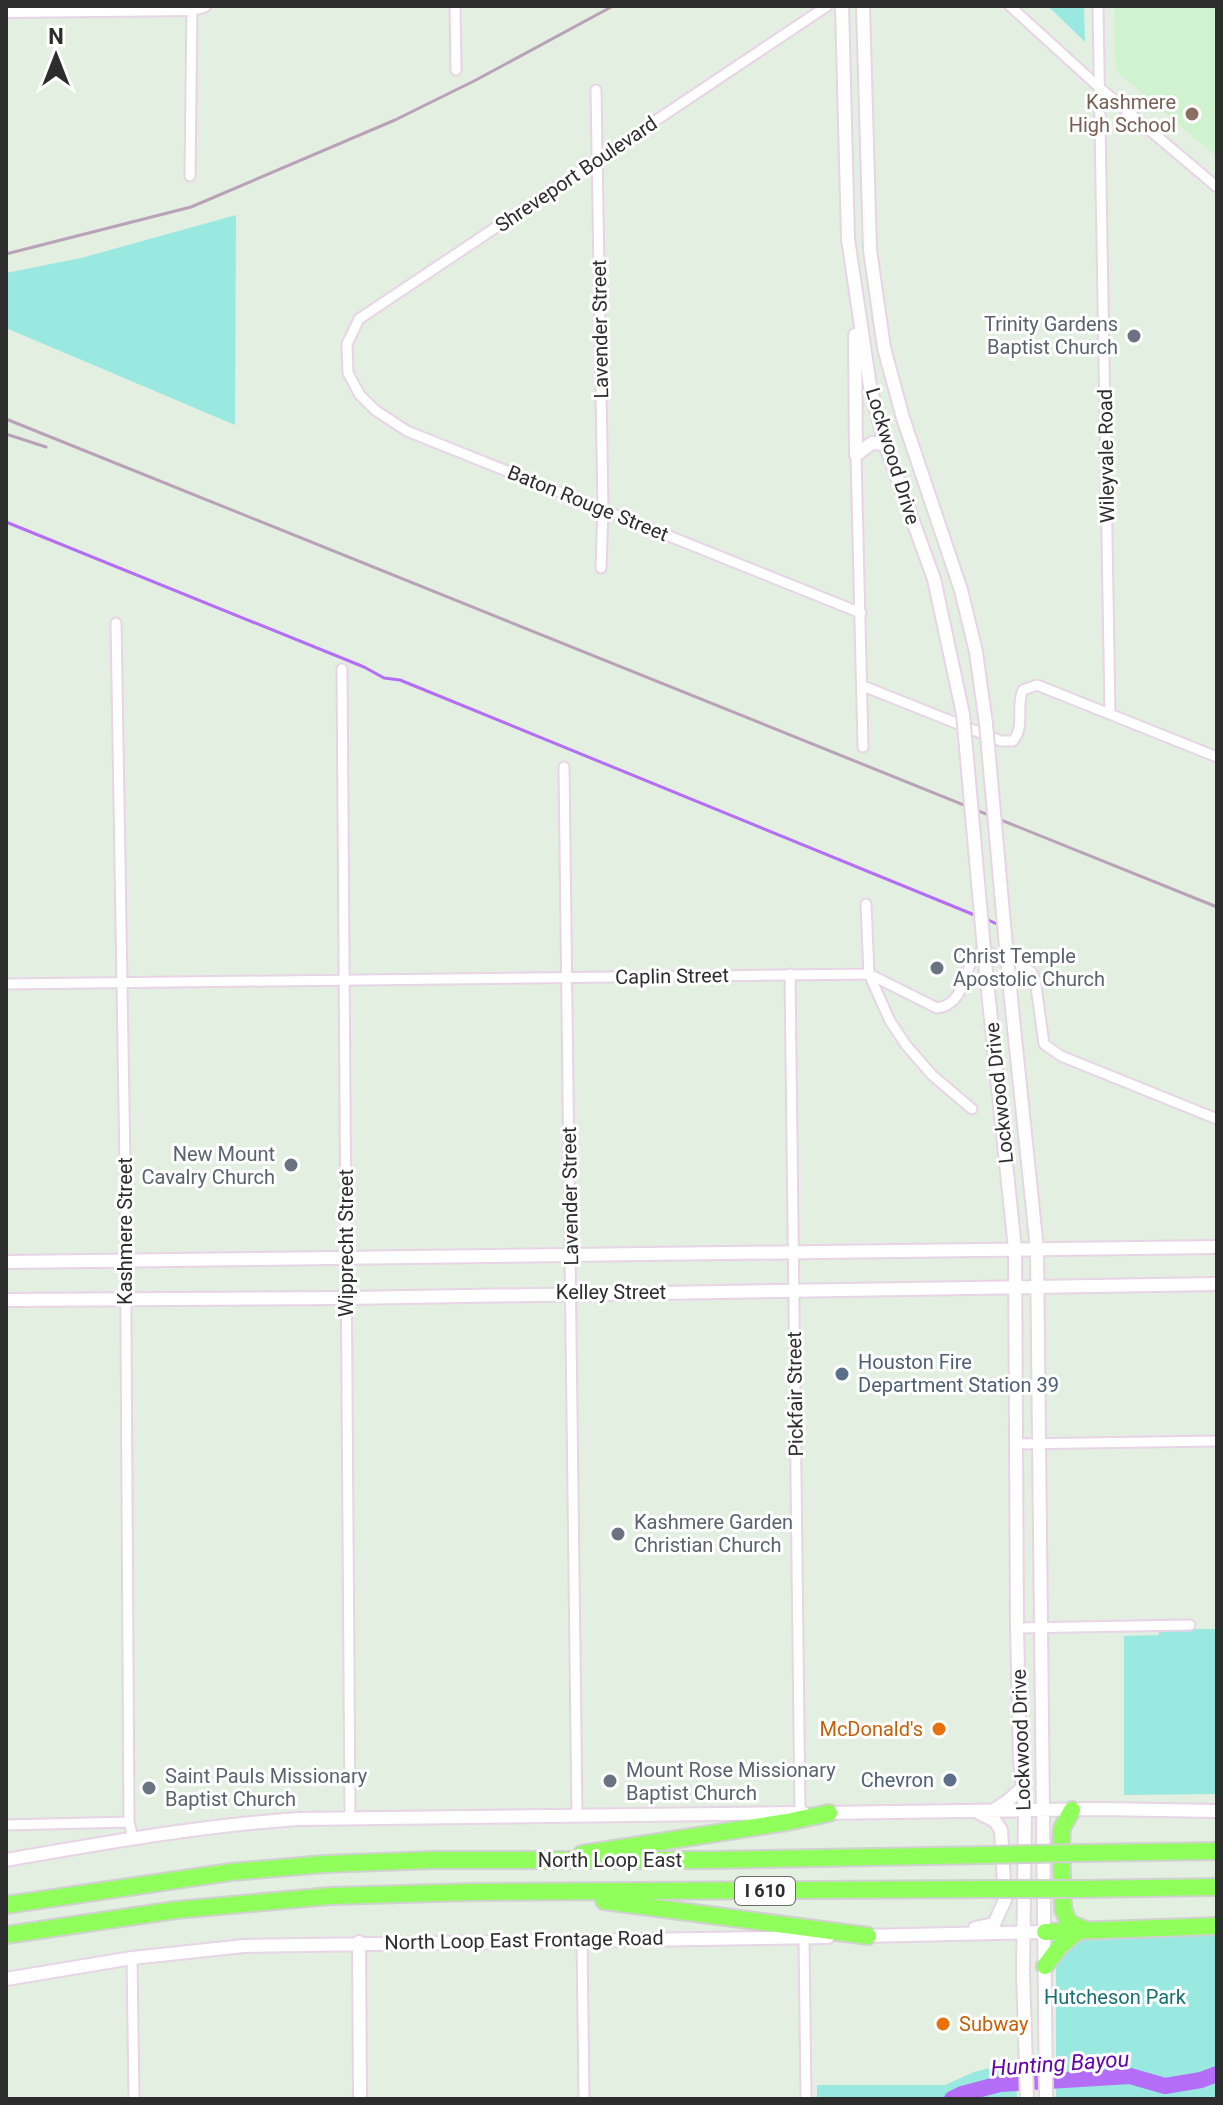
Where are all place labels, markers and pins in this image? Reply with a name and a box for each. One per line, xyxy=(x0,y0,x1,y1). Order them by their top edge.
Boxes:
place label: Kashmere High School xyxy=(1069,90,1176,137)
marker: Kashmere High School xyxy=(1183,105,1201,123)
place label: Trinity Gardens Baptist Church xyxy=(984,312,1118,359)
marker: Trinity Gardens Baptist Church xyxy=(1125,327,1143,345)
place label: Christ Temple Apostolic Church xyxy=(953,944,1105,991)
marker: Christ Temple Apostolic Church xyxy=(928,959,946,977)
place label: New Mount Cavalry Church xyxy=(141,1142,275,1189)
marker: New Mount Cavalry Church xyxy=(282,1156,300,1174)
place label: Houston Fire Department Station 39 xyxy=(858,1350,1059,1397)
marker: Houston Fire Department Station 39 xyxy=(833,1365,851,1383)
place label: Kashmere Garden Christian Church xyxy=(634,1510,793,1557)
marker: Kashmere Garden Christian Church xyxy=(609,1525,627,1543)
place label: McDonald's xyxy=(819,1717,923,1741)
marker: McDonald's xyxy=(930,1720,948,1738)
place label: Mount Rose Missionary Baptist Church xyxy=(626,1758,836,1805)
place label: Saint Pauls Missionary Baptist Church xyxy=(165,1764,368,1811)
place label: Chevron xyxy=(861,1768,934,1792)
marker: Chevron xyxy=(941,1771,959,1789)
marker: Mount Rose Missionary Baptist Church xyxy=(601,1772,619,1790)
marker: Saint Pauls Missionary Baptist Church xyxy=(140,1779,158,1797)
place label: Subway xyxy=(959,2012,1029,2036)
marker: Subway xyxy=(934,2015,952,2033)

